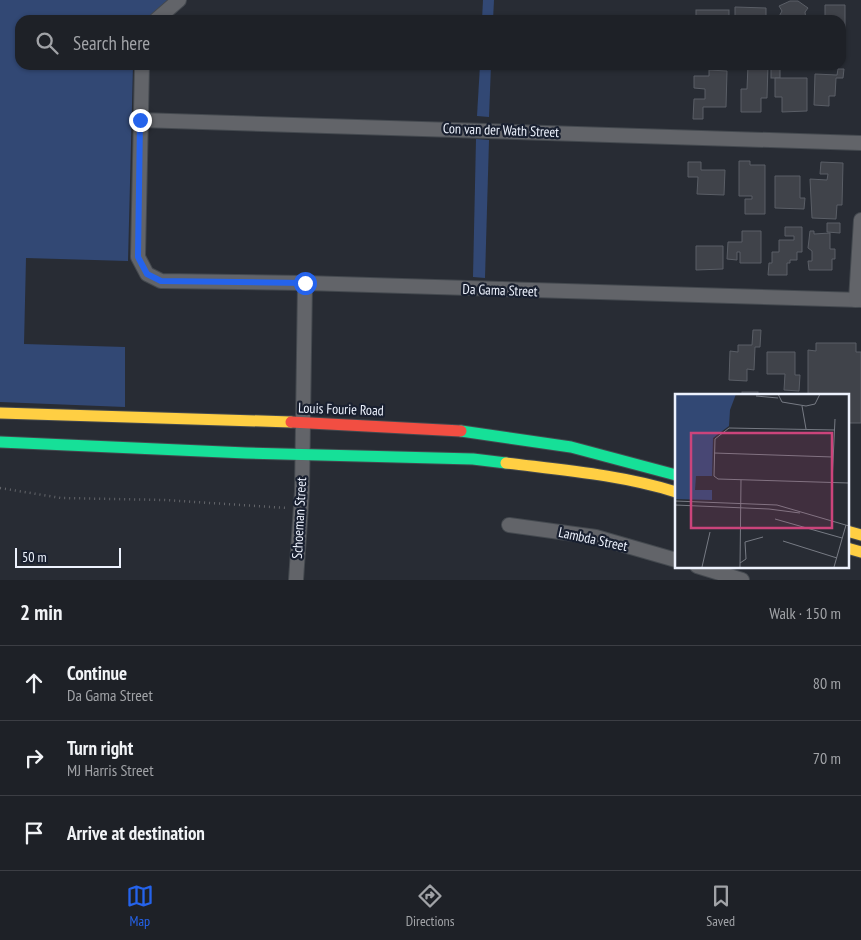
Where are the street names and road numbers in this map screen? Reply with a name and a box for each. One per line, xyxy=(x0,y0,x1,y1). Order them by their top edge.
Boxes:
street label: Con van der Wath Street xyxy=(443,119,560,141)
street label: Da Gama Street xyxy=(462,280,538,300)
street label: Louis Fourie Road xyxy=(298,399,384,419)
street label: Schoeman Street xyxy=(288,477,310,559)
street label: Lambda Street xyxy=(557,523,629,555)

